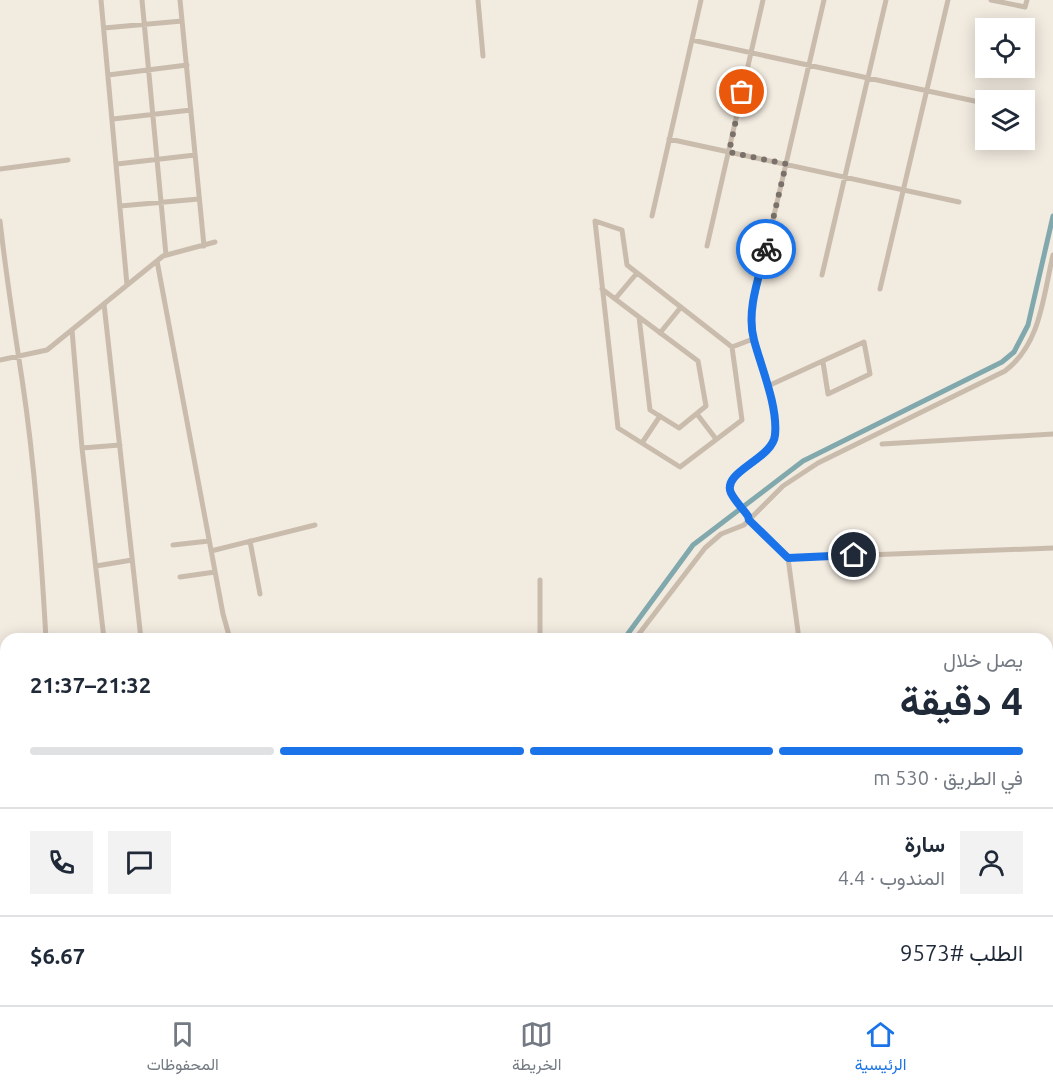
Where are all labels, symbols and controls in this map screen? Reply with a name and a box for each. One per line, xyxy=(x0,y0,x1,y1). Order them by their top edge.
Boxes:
map controls xyxy=(975,18,1035,150)
button: locate xyxy=(975,18,1035,78)
pin xyxy=(716,66,767,117)
icon: bag xyxy=(725,75,758,108)
button: layers xyxy=(975,90,1035,150)
courier xyxy=(736,219,796,279)
icon: bike xyxy=(750,233,783,266)
pin xyxy=(828,529,879,580)
icon: home xyxy=(837,538,870,571)
text: يصل خلال xyxy=(943,648,1023,671)
text: 21:32–21:37 xyxy=(30,672,151,697)
text: 4 دقيقة xyxy=(900,679,1023,722)
text: في الطريق · 530 m xyxy=(873,766,1023,789)
button: phone xyxy=(30,831,93,894)
button: chat xyxy=(108,831,171,894)
text: سارة xyxy=(904,831,945,856)
button: person xyxy=(960,831,1023,894)
text: المندوب · 4.4 xyxy=(838,866,945,889)
text: الطلب #9573 xyxy=(900,940,1023,965)
text: $6.67 xyxy=(30,943,85,968)
tab: المحفوظات xyxy=(147,1018,219,1079)
tab: الخريطة xyxy=(512,1018,561,1079)
tab: الرئيسية xyxy=(855,1018,906,1079)

